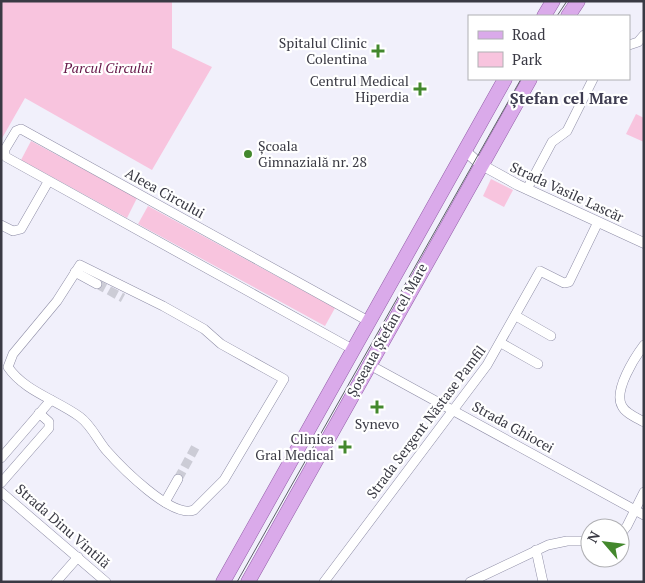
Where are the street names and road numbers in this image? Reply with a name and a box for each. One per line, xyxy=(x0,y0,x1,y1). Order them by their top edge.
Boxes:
street label: Strada Vasile Lascăr xyxy=(507,157,628,226)
street label: Aleea Circului xyxy=(122,163,208,222)
street label: Șoseaua Ștefan cel Mare xyxy=(342,260,431,400)
street label: Strada Sergent Năstase Pamfil xyxy=(362,341,489,502)
street label: Strada Ghiocei xyxy=(469,396,558,457)
street label: Strada Dinu Vintilă xyxy=(12,479,115,572)

